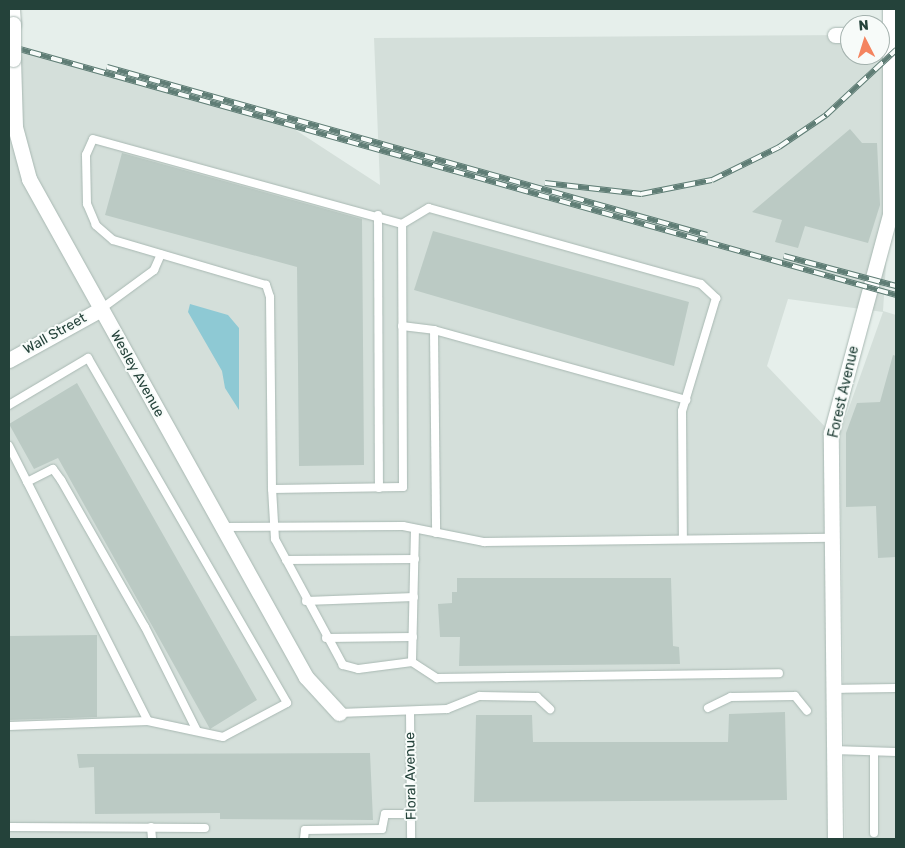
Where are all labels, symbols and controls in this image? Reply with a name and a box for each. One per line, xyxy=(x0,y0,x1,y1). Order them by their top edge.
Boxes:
north arrow xyxy=(840,15,890,65)
text: N xyxy=(858,17,869,34)
street label: Wall Street xyxy=(21,310,89,358)
street label: Wesley Avenue xyxy=(106,327,168,421)
street label: Forest Avenue xyxy=(825,344,863,440)
street label: Floral Avenue xyxy=(402,732,420,820)

